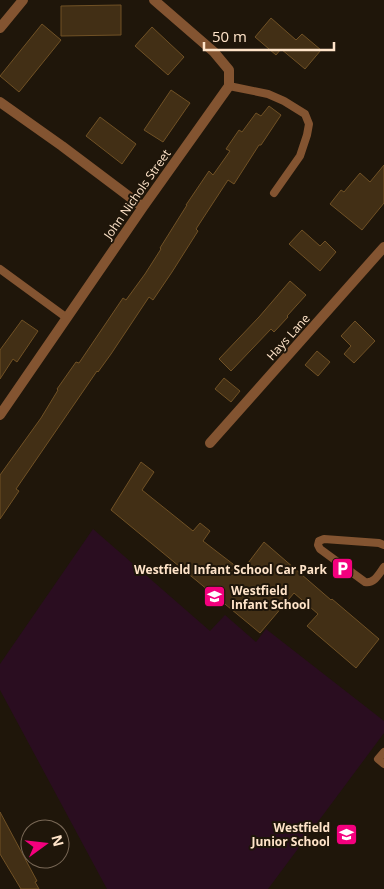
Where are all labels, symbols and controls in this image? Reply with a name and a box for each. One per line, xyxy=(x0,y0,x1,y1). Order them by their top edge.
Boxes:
scale bar xyxy=(204,20,334,52)
text: 50 m xyxy=(212,26,247,46)
street label: John Nichols Street xyxy=(99,146,174,243)
street label: Hays Lane xyxy=(262,310,314,364)
parking icon: Westfield Infant School Car Park xyxy=(331,557,355,581)
place label: Westfield Infant School Car Park xyxy=(134,561,328,578)
place label: Westfield Infant School xyxy=(231,582,310,613)
school or university icon: Westfield Infant School xyxy=(203,585,227,609)
north arrow xyxy=(20,819,70,869)
place label: Westfield Junior School xyxy=(250,819,330,850)
school or university icon: Westfield Junior School xyxy=(334,822,358,846)
text: N xyxy=(47,833,69,848)

